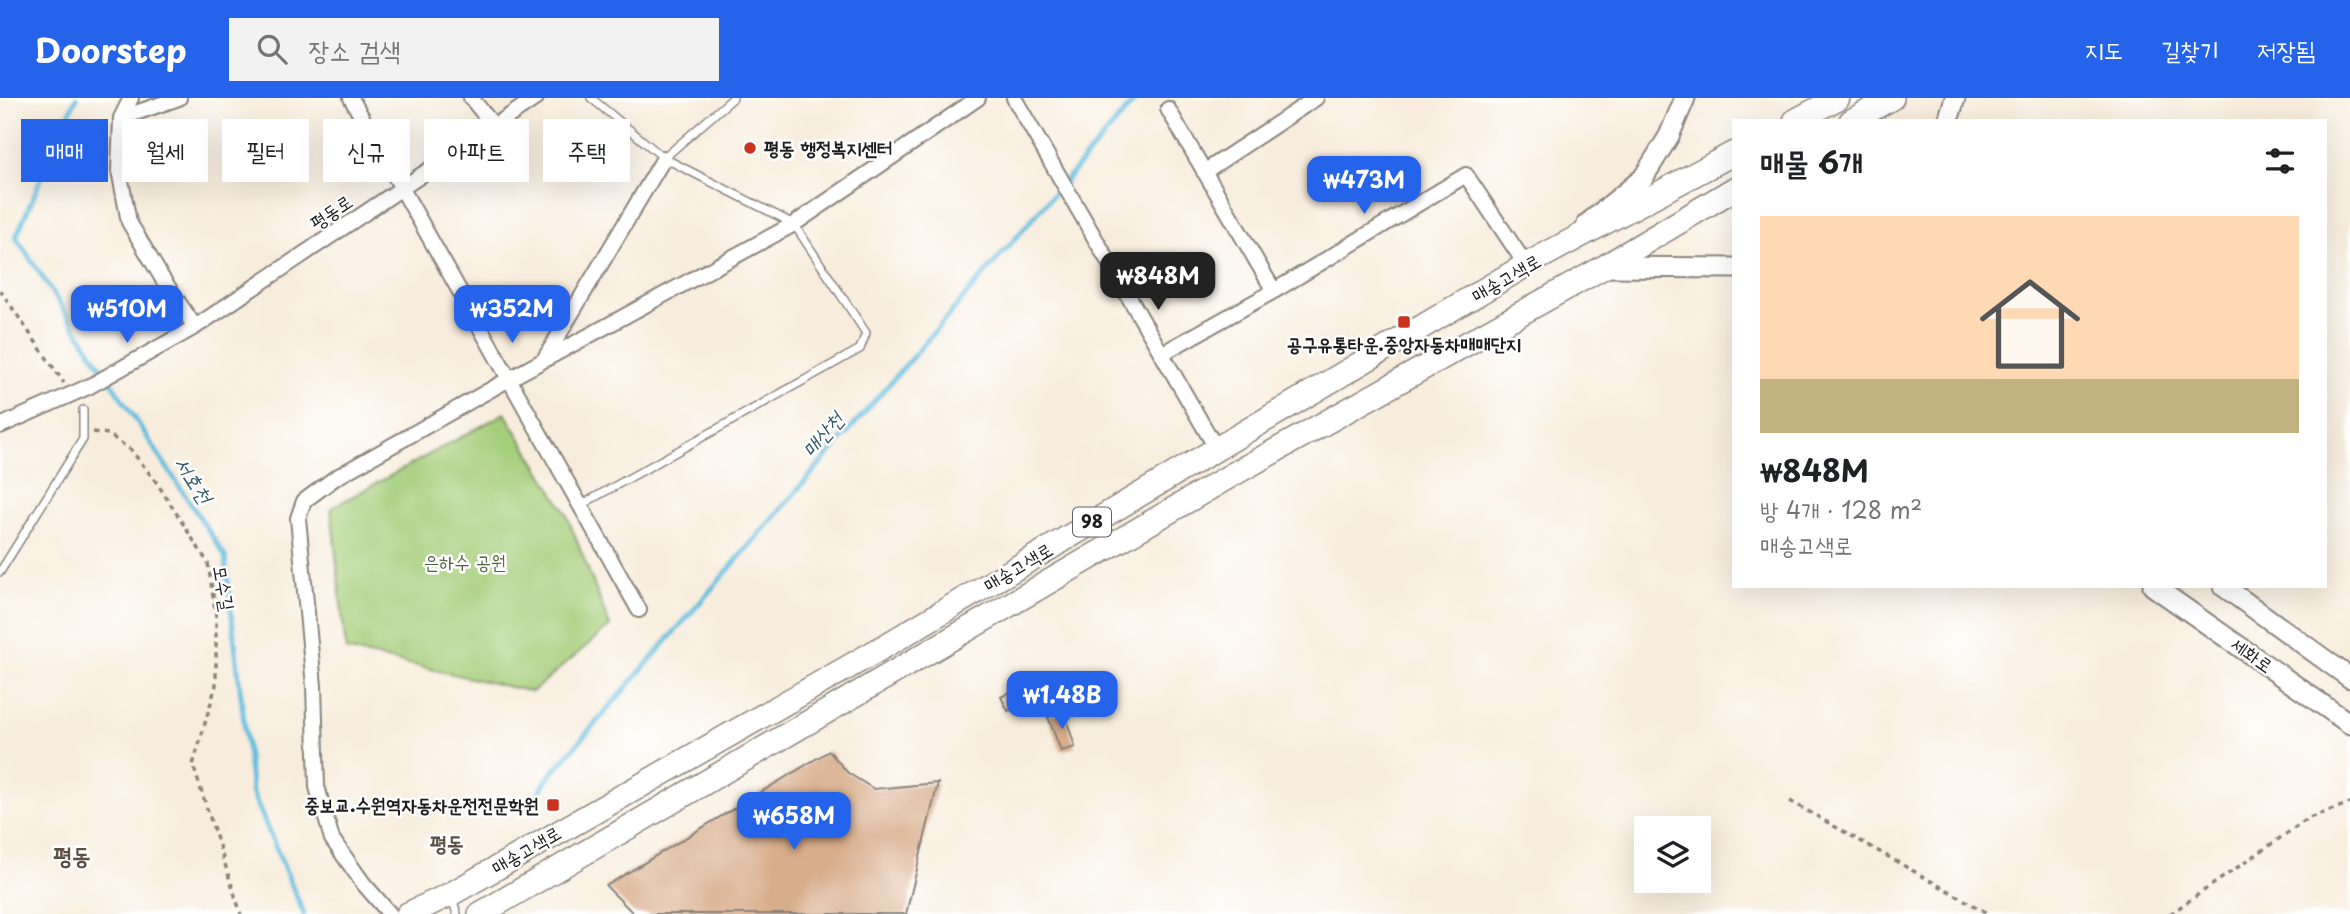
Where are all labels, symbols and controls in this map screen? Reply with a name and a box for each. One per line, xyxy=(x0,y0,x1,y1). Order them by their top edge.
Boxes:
search box xyxy=(229,18,719,81)
text: Doorstep xyxy=(35,24,187,74)
icon: search xyxy=(253,30,291,68)
text: 장소 검색 xyxy=(309,30,401,69)
text: 지도 xyxy=(2085,31,2123,67)
text: 길찾기 xyxy=(2161,31,2219,67)
text: 저장됨 xyxy=(2257,31,2315,67)
chip: 매매 xyxy=(21,119,108,182)
chip: 월세 xyxy=(122,119,208,182)
chip: 필터 xyxy=(222,119,309,182)
chip: 신규 xyxy=(323,119,410,182)
chip: 아파트 xyxy=(424,119,529,182)
chip: 주택 xyxy=(543,119,630,182)
place label: 평동 행정복지센터 xyxy=(764,133,892,161)
text: 매물 6개 xyxy=(1760,139,1863,184)
marker: 평동 행정복지센터 xyxy=(742,140,758,156)
icon: filters xyxy=(2261,142,2299,180)
pin: ₩473M xyxy=(1315,156,1413,216)
text: ₩473M xyxy=(1323,161,1405,196)
street label: 평동로 xyxy=(304,187,357,236)
street label: 매송고색로 xyxy=(1465,246,1546,308)
pin: ₩848M xyxy=(1109,252,1207,312)
text: ₩848M xyxy=(1116,257,1200,292)
icon: home xyxy=(1967,261,2093,387)
pin: ₩510M xyxy=(78,286,176,345)
pin: ₩352M xyxy=(463,286,561,345)
text: ₩510M xyxy=(87,290,167,325)
text: ₩352M xyxy=(470,290,554,325)
marker: 공구유통타운.중앙자동차매매단지 xyxy=(1396,314,1412,330)
place label: 공구유통타운.중앙자동차매매단지 xyxy=(1287,329,1521,357)
water label: 매산천 xyxy=(793,402,852,463)
text: ₩848M xyxy=(1760,447,1869,492)
water label: 서호천 xyxy=(167,449,223,511)
text: 방 4개 · 128 m² xyxy=(1760,492,1922,527)
road number: 98 xyxy=(1073,508,1111,536)
text: 매송고색로 xyxy=(1760,527,1853,562)
street label: 매송고색로 xyxy=(978,534,1057,598)
park label: 은하수 공원 xyxy=(424,547,506,575)
street label: 모수길 xyxy=(207,563,243,613)
street label: 세화로 xyxy=(2226,630,2279,679)
pin: ₩1.48B xyxy=(1005,672,1119,731)
text: ₩1.48B xyxy=(1023,676,1101,711)
place label: 중보교.수원역자동차운전전문학원 xyxy=(304,790,539,818)
pin: ₩658M xyxy=(745,792,843,852)
marker: 중보교.수원역자동차운전전문학원 xyxy=(545,797,561,813)
text: ₩658M xyxy=(753,797,835,832)
map controls xyxy=(1634,816,1711,893)
button: layers xyxy=(1634,816,1711,893)
street label: 매송고색로 xyxy=(485,818,566,880)
district label: 평동 xyxy=(430,826,464,858)
district label: 평동 xyxy=(53,837,91,872)

